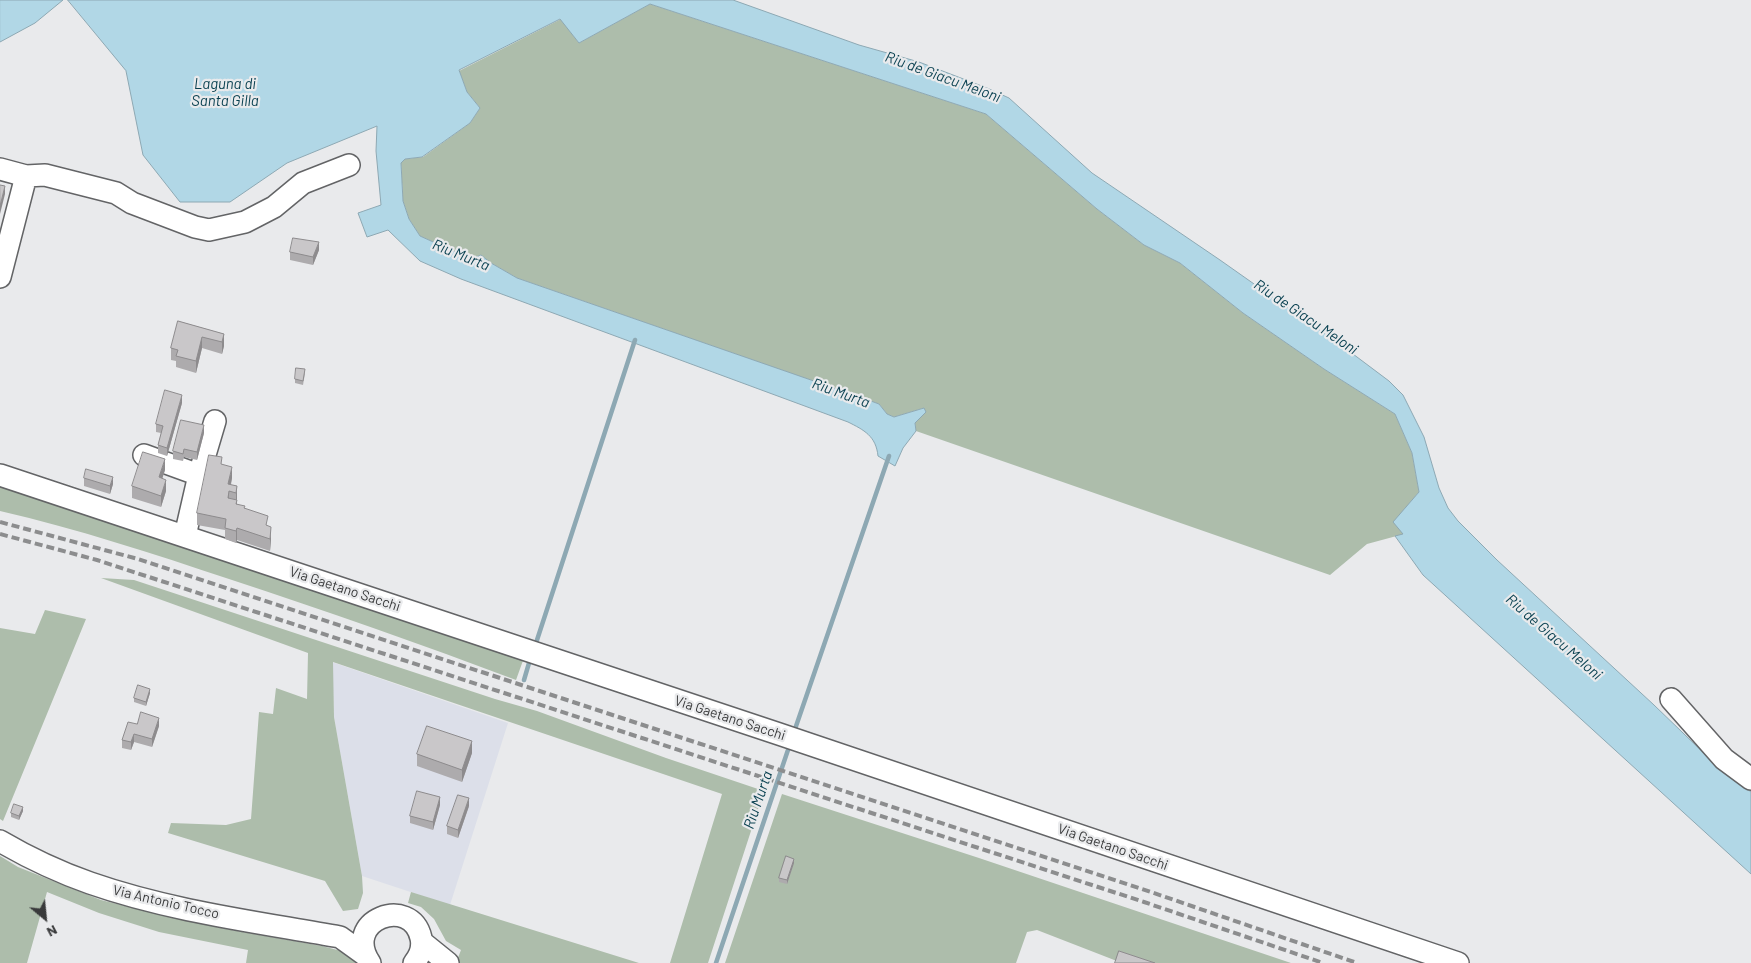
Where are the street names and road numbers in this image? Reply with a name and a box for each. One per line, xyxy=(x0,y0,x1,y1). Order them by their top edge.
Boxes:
street label: Via Gaetano Sacchi xyxy=(287,563,403,615)
street label: Via Gaetano Sacchi xyxy=(672,692,788,744)
street label: Via Gaetano Sacchi xyxy=(1056,820,1170,874)
street label: Via Antonio Tocco xyxy=(111,882,221,922)

